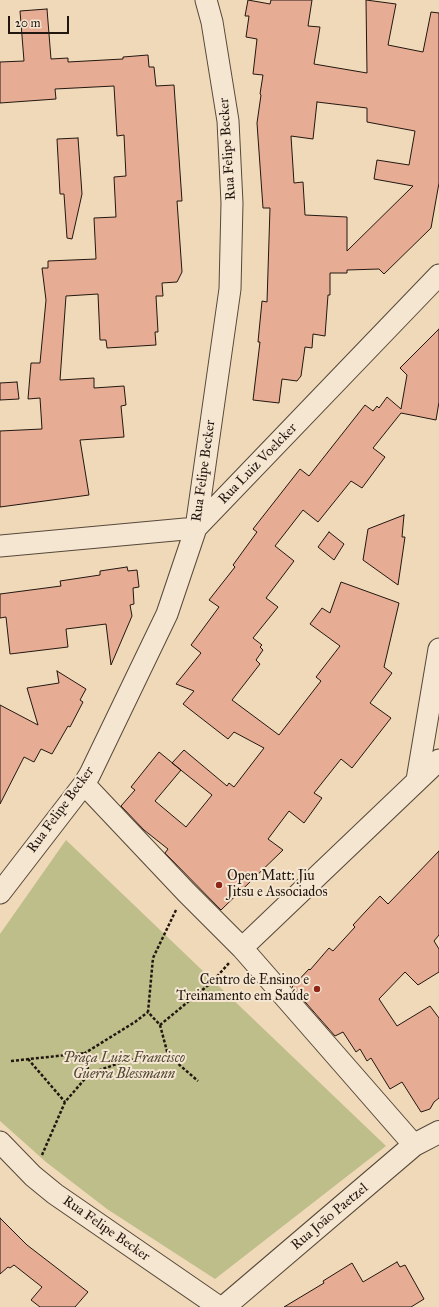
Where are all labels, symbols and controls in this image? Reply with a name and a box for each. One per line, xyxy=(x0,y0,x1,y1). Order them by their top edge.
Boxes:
scale bar xyxy=(10,8,71,34)
text: 20 m xyxy=(15,16,41,30)
street label: Rua Felipe Becker xyxy=(216,97,240,201)
street label: Rua Felipe Becker xyxy=(189,419,219,523)
street label: Rua Luiz Voelcker xyxy=(215,420,301,508)
street label: Rua Felipe Becker xyxy=(24,764,98,856)
place label: Open Matt: Jiu Jitsu e Associados xyxy=(227,869,328,902)
marker: Open Matt: Jiu Jitsu e Associados xyxy=(214,880,224,890)
place label: Centro de Ensino e Treinamento em Saúde xyxy=(176,973,309,1006)
marker: Centro de Ensino e Treinamento em Saúde xyxy=(312,984,322,994)
park label: Praça Luiz Francisco Guerra Blessmann xyxy=(63,1051,185,1084)
street label: Rua João Paetzel xyxy=(288,1180,372,1254)
street label: Rua Felipe Becker xyxy=(59,1193,153,1265)

